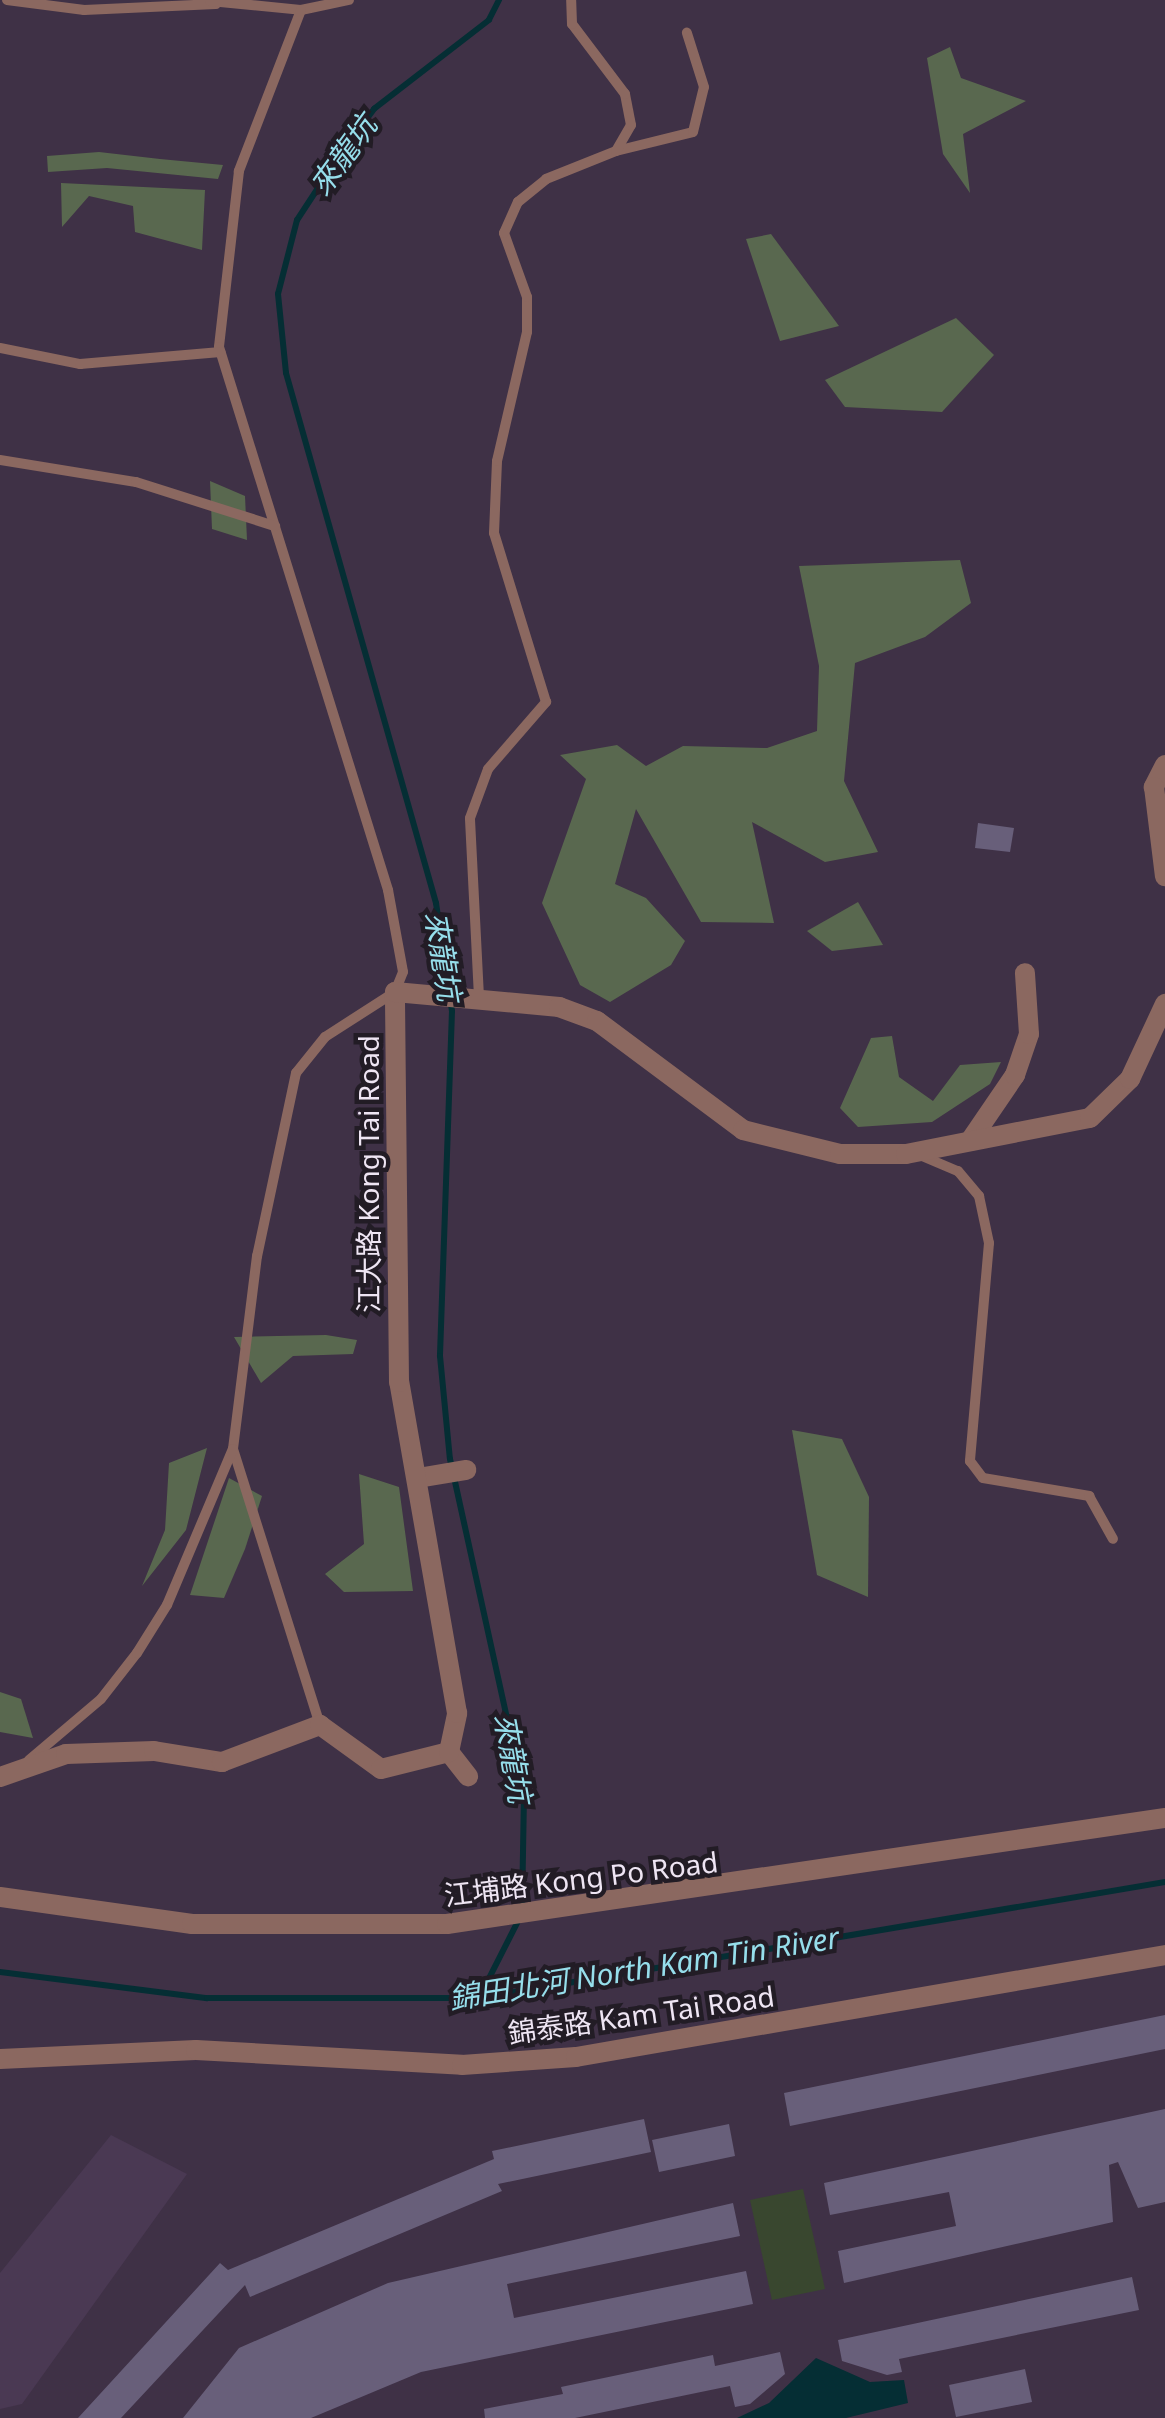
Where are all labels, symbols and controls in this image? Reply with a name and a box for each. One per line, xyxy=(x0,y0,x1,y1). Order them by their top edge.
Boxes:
water label: 來龍坑 xyxy=(302,108,384,202)
water label: 來龍坑 xyxy=(418,909,468,1003)
street label: 江大路 Kong Tai Road xyxy=(351,1035,385,1313)
water label: 來龍坑 xyxy=(487,1711,539,1805)
street label: 江埔路 Kong Po Road xyxy=(442,1845,720,1911)
water label: 錦田北河 North Kam Tin River xyxy=(446,1919,842,2017)
street label: 錦泰路 Kam Tai Road xyxy=(506,1979,776,2049)

